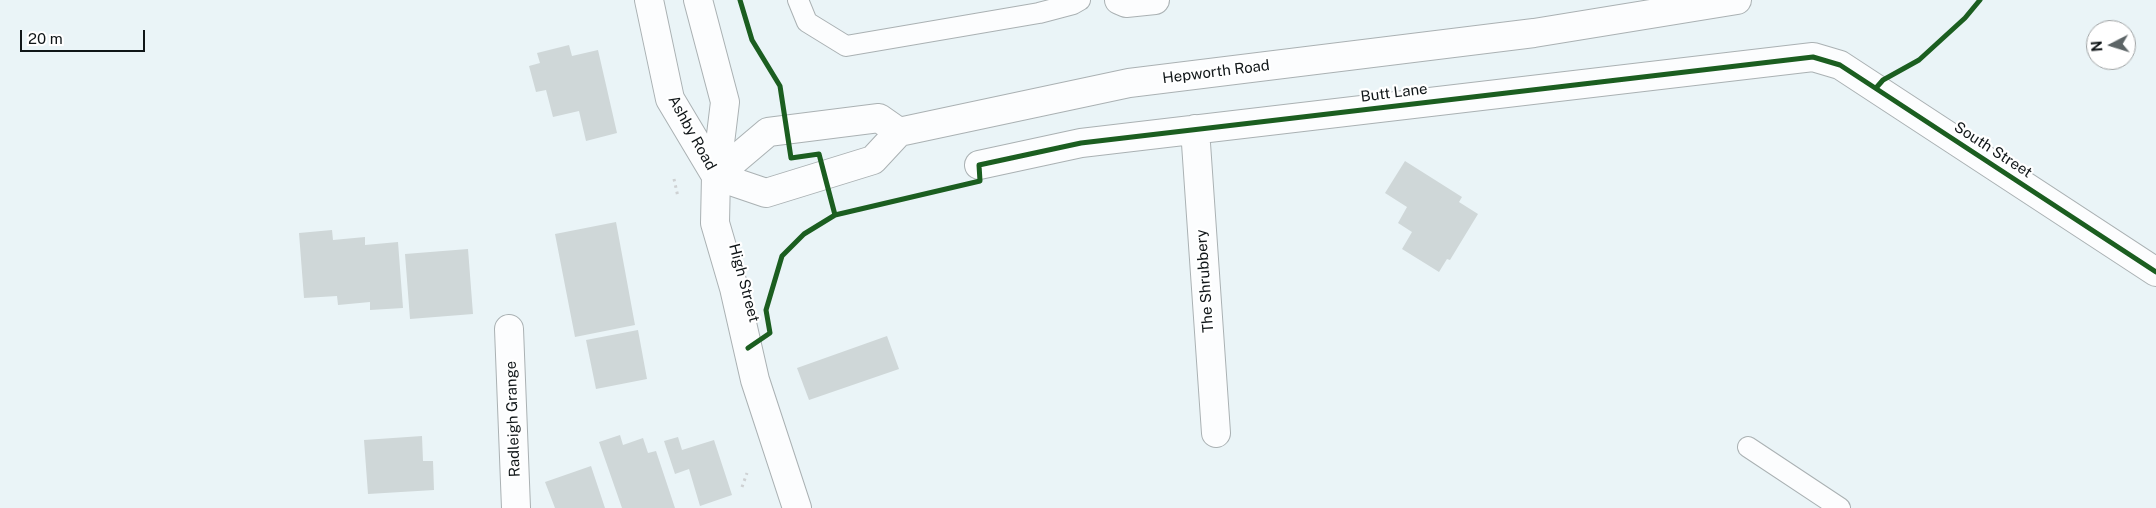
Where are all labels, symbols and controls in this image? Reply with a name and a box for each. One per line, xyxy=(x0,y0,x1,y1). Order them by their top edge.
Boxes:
scale bar xyxy=(22,20,148,52)
north arrow xyxy=(2086,20,2136,70)
text: 20 m xyxy=(28,30,63,47)
text: N xyxy=(2089,40,2106,52)
street label: Hepworth Road xyxy=(1161,56,1271,88)
street label: Butt Lane xyxy=(1360,80,1428,106)
street label: Ashby Road xyxy=(664,92,720,174)
street label: South Street xyxy=(1951,118,2035,182)
street label: The Shrubbery xyxy=(1192,229,1218,333)
street label: High Street xyxy=(725,242,763,324)
street label: Radleigh Grange xyxy=(502,360,524,478)

